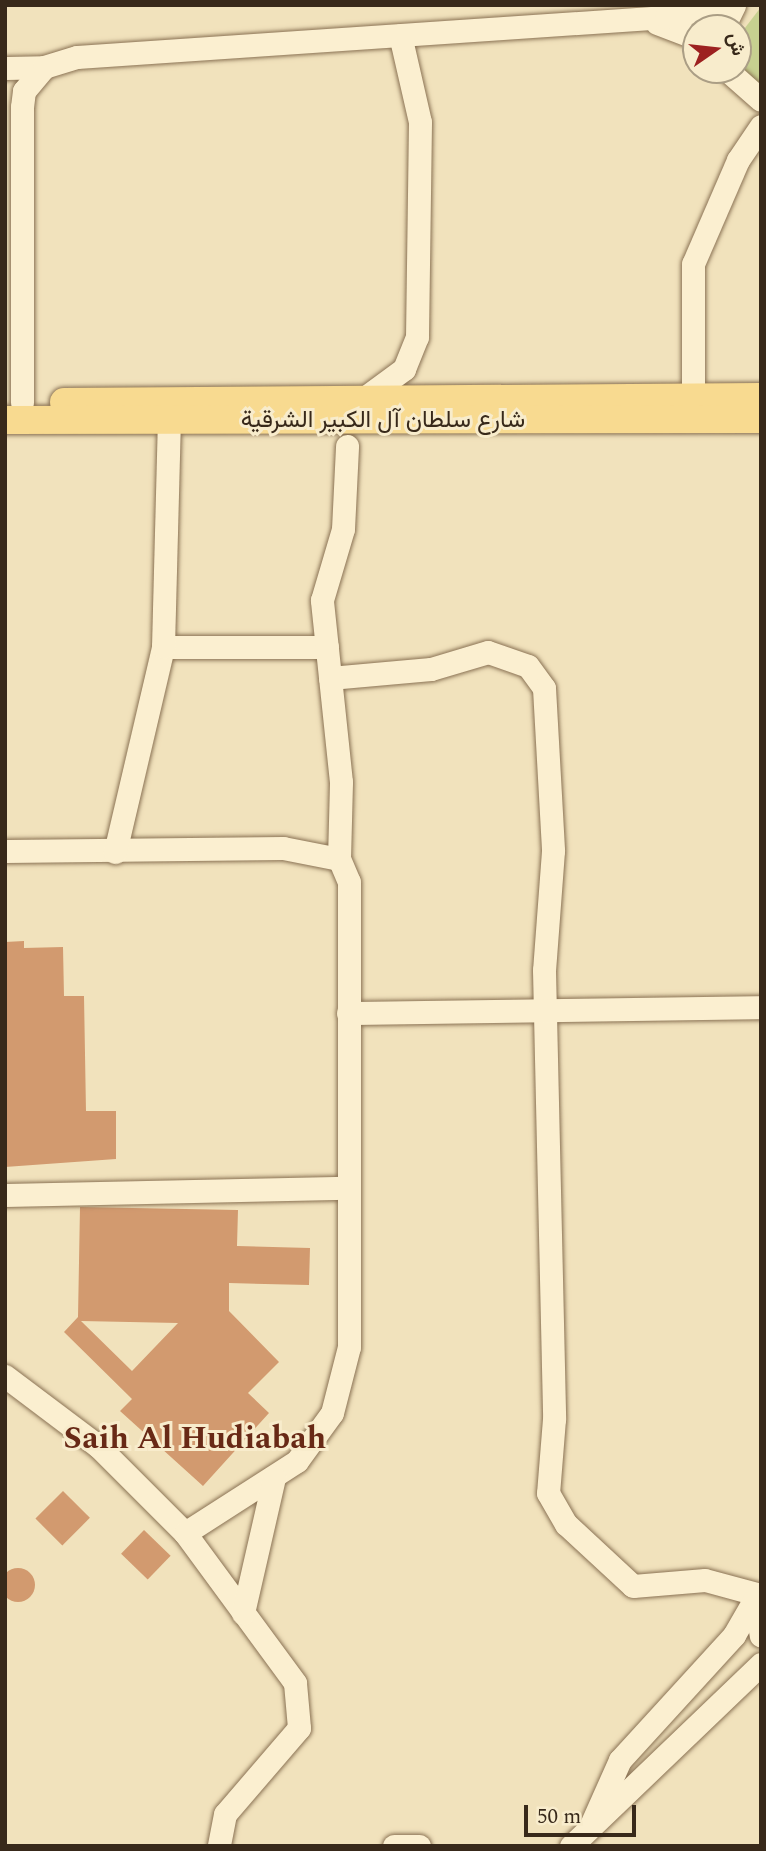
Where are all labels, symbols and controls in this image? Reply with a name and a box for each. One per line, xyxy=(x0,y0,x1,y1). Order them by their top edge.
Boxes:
north arrow xyxy=(682,14,752,84)
text: ش xyxy=(719,30,753,59)
street label: شارع سلطان آل الكبير الشرقية xyxy=(241,407,525,435)
district label: Saih Al Hudiabah xyxy=(64,1420,326,1458)
scale bar xyxy=(528,1792,640,1836)
text: 50 m xyxy=(537,1801,581,1833)

